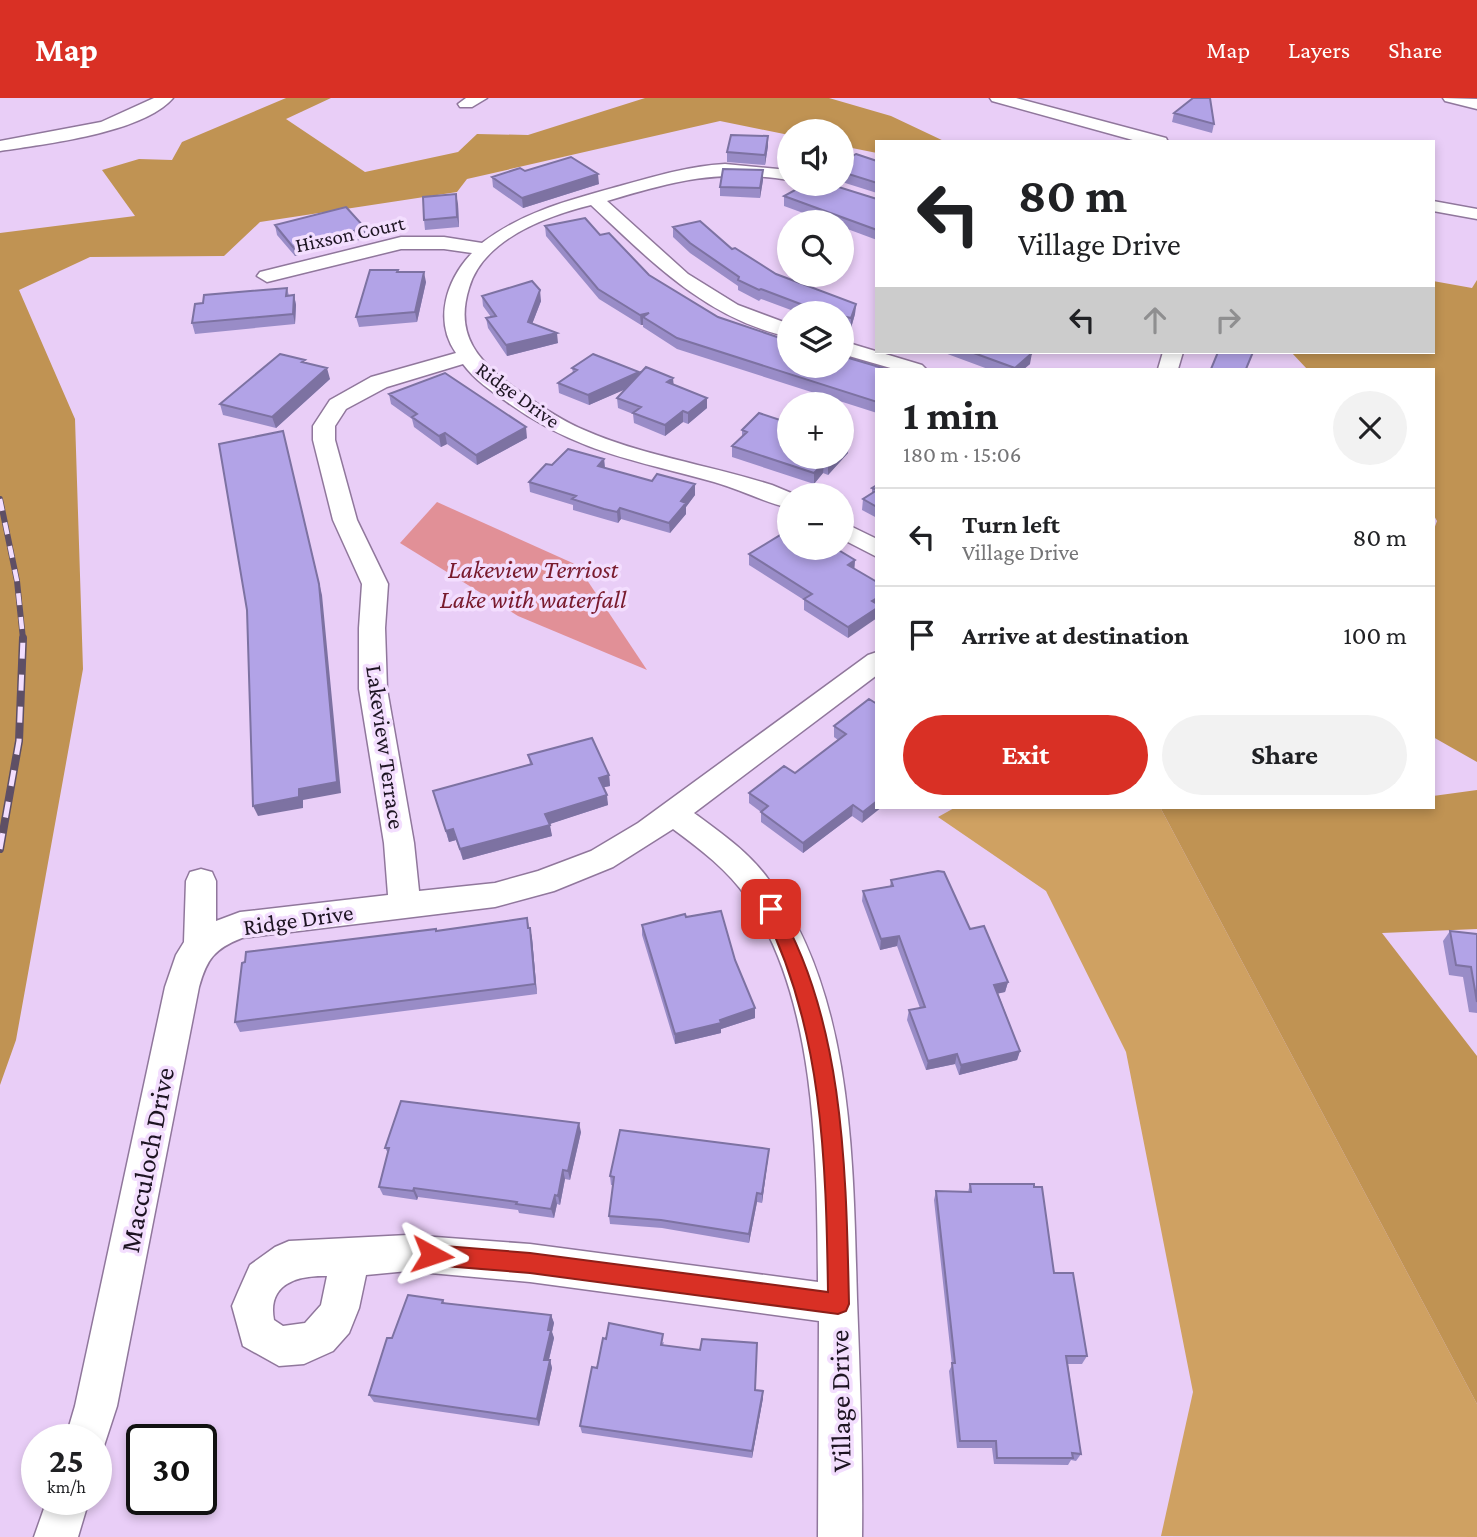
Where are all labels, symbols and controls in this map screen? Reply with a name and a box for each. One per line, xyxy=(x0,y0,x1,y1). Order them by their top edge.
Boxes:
text: Map xyxy=(35,31,98,68)
text: Map xyxy=(1206,36,1250,63)
text: Layers xyxy=(1288,36,1350,63)
text: Share xyxy=(1388,36,1442,63)
map controls xyxy=(777,119,854,560)
button: sound xyxy=(777,119,854,196)
icon: left xyxy=(903,168,994,259)
text: 80 m xyxy=(1018,168,1127,223)
street label: Hixson Court xyxy=(293,210,408,257)
button: search xyxy=(777,210,854,287)
text: Village Drive xyxy=(1018,226,1181,262)
button: layers xyxy=(777,301,854,378)
icon: left xyxy=(1063,301,1101,339)
icon: ahead xyxy=(1136,301,1174,339)
icon: right xyxy=(1209,301,1247,339)
street label: Ridge Drive xyxy=(472,357,564,433)
text: 1 min xyxy=(903,391,999,438)
button: close xyxy=(1333,391,1407,465)
button: + xyxy=(777,392,854,469)
text: 180 m · 15:06 xyxy=(903,441,1021,467)
button: − xyxy=(777,483,854,560)
text: Turn left xyxy=(962,510,1060,539)
icon: left xyxy=(903,518,941,556)
text: 80 m xyxy=(1353,523,1407,552)
text: Village Drive xyxy=(962,539,1079,565)
water label: Lakeview Terriost Lake with waterfall xyxy=(440,555,627,614)
icon: arrive xyxy=(903,616,941,654)
text: Arrive at destination xyxy=(962,621,1189,650)
text: 100 m xyxy=(1343,621,1407,650)
street label: Lakeview Terrace xyxy=(361,663,411,831)
button: Exit xyxy=(903,715,1148,795)
button: Share xyxy=(1162,715,1407,795)
pin xyxy=(741,879,801,939)
icon: arrive xyxy=(752,890,790,928)
street label: Ridge Drive xyxy=(241,898,355,940)
street label: Macculoch Drive xyxy=(114,1065,180,1255)
position arrow xyxy=(395,1218,469,1292)
street label: Village Drive xyxy=(823,1330,857,1472)
speed limit sign: 30 xyxy=(126,1424,217,1515)
text: 25 xyxy=(49,1441,84,1480)
text: km/h xyxy=(47,1477,86,1497)

